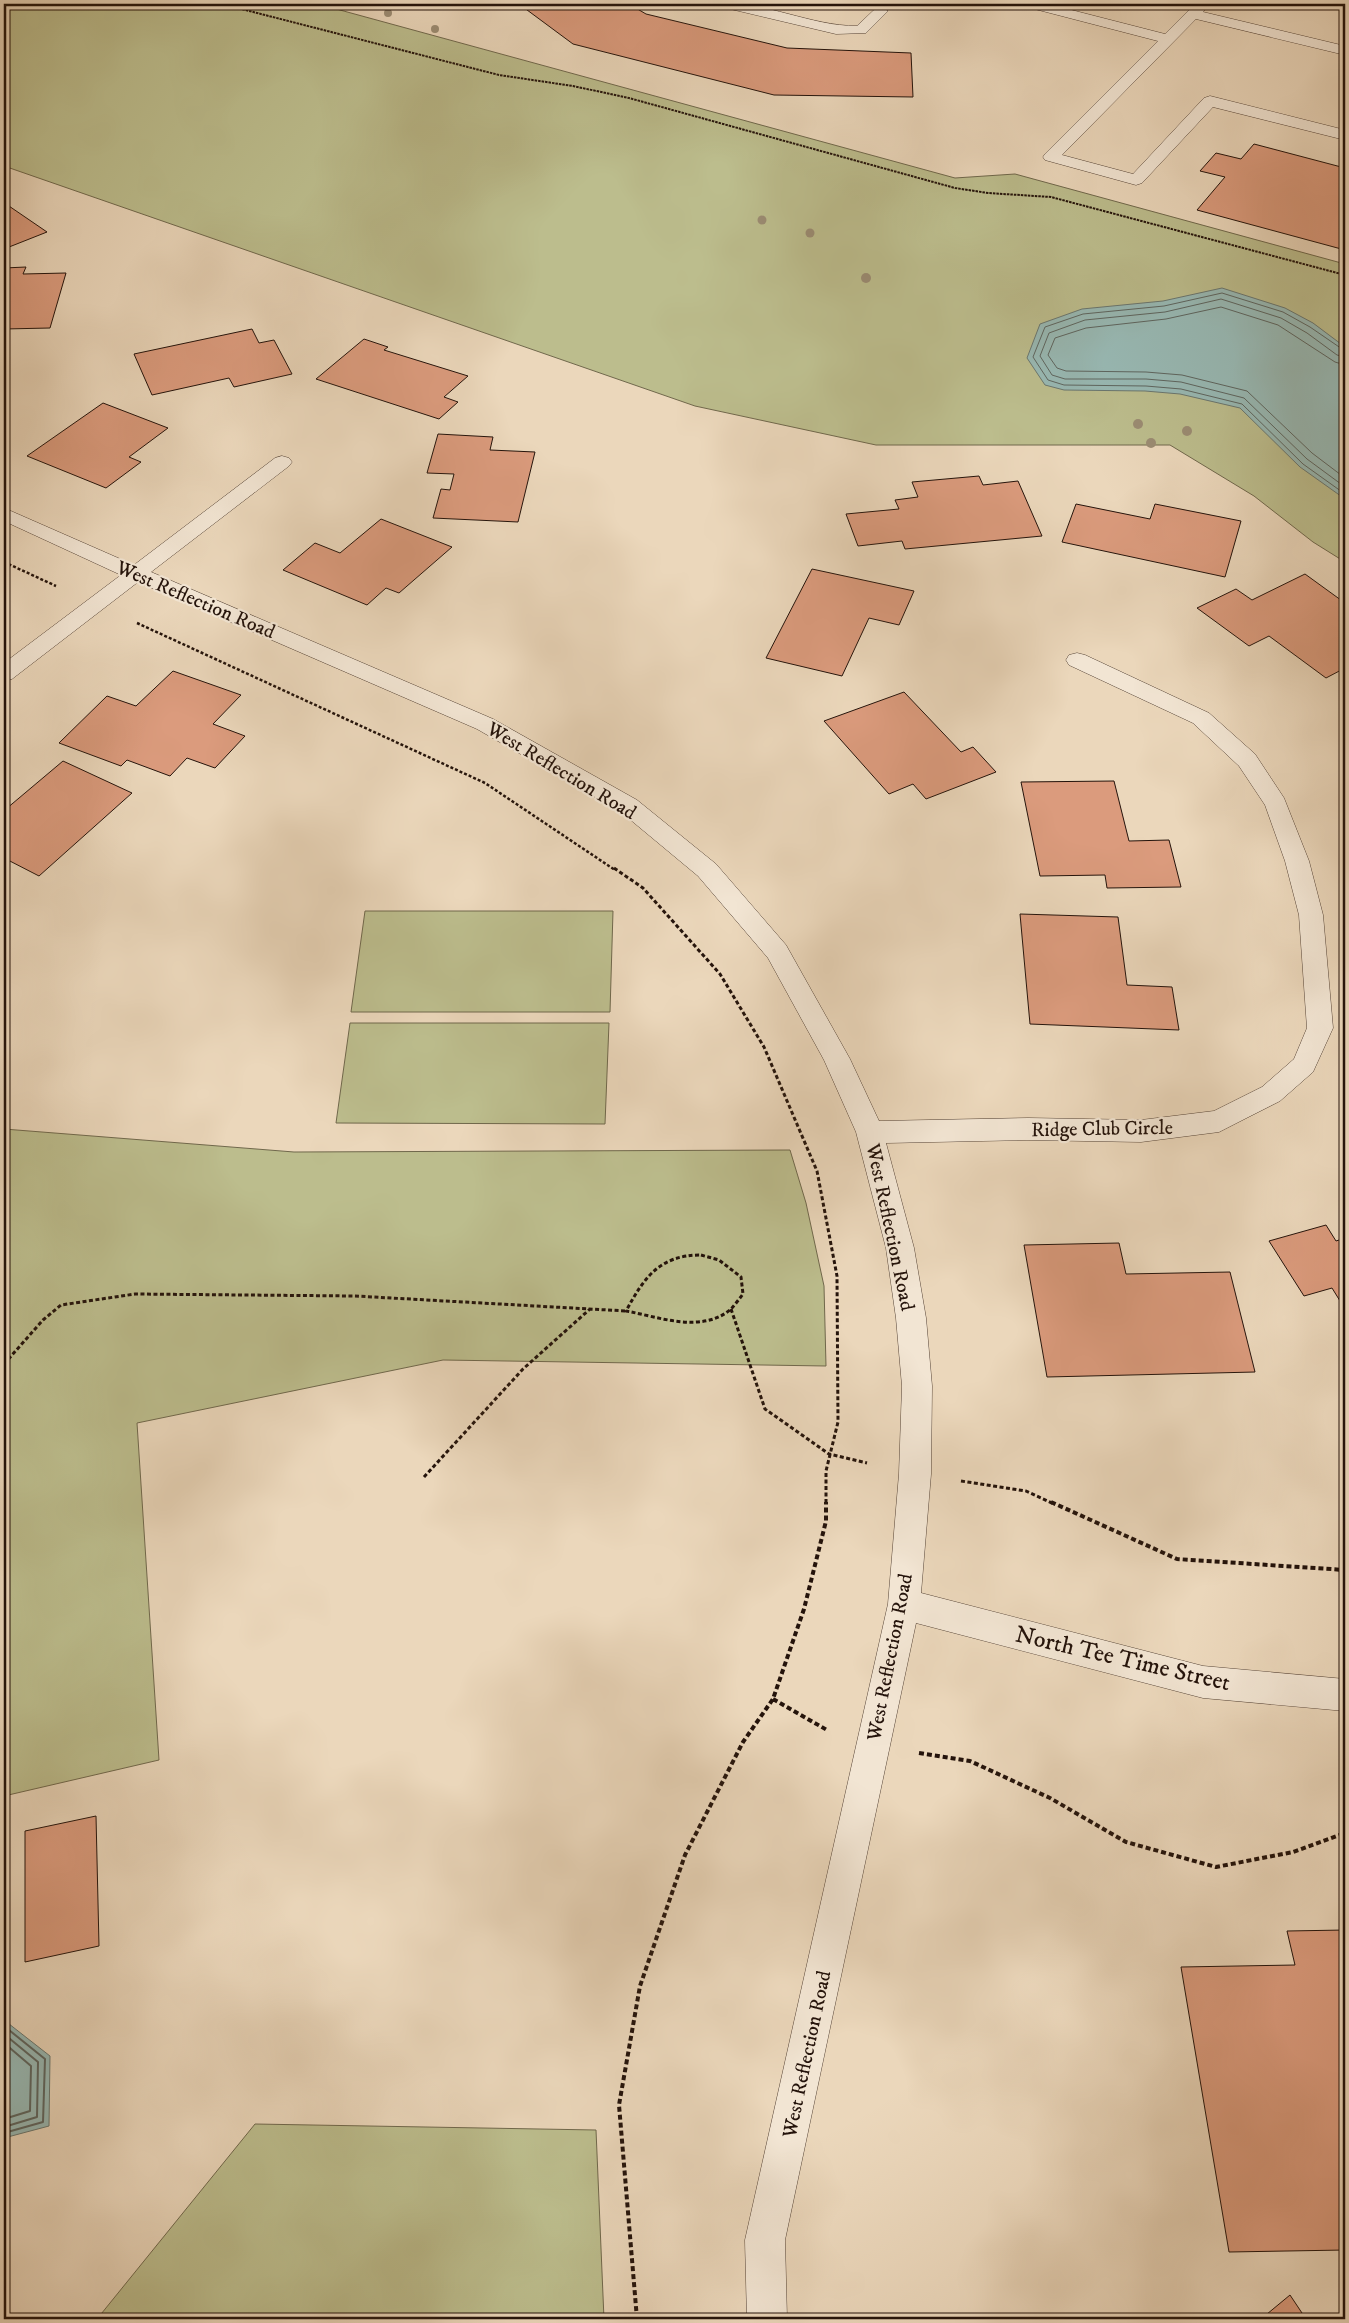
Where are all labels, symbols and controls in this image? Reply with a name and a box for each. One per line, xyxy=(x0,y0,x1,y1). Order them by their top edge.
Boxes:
street label: West Reflection Road xyxy=(111,555,279,645)
street label: West Reflection Road xyxy=(481,716,641,826)
street label: Ridge Club Circle xyxy=(1031,1116,1173,1143)
street label: West Reflection Road xyxy=(859,1141,919,1313)
street label: West Reflection Road xyxy=(862,1571,919,1744)
street label: North Tee Time Street xyxy=(1012,1620,1234,1698)
street label: West Reflection Road xyxy=(777,1968,837,2141)

